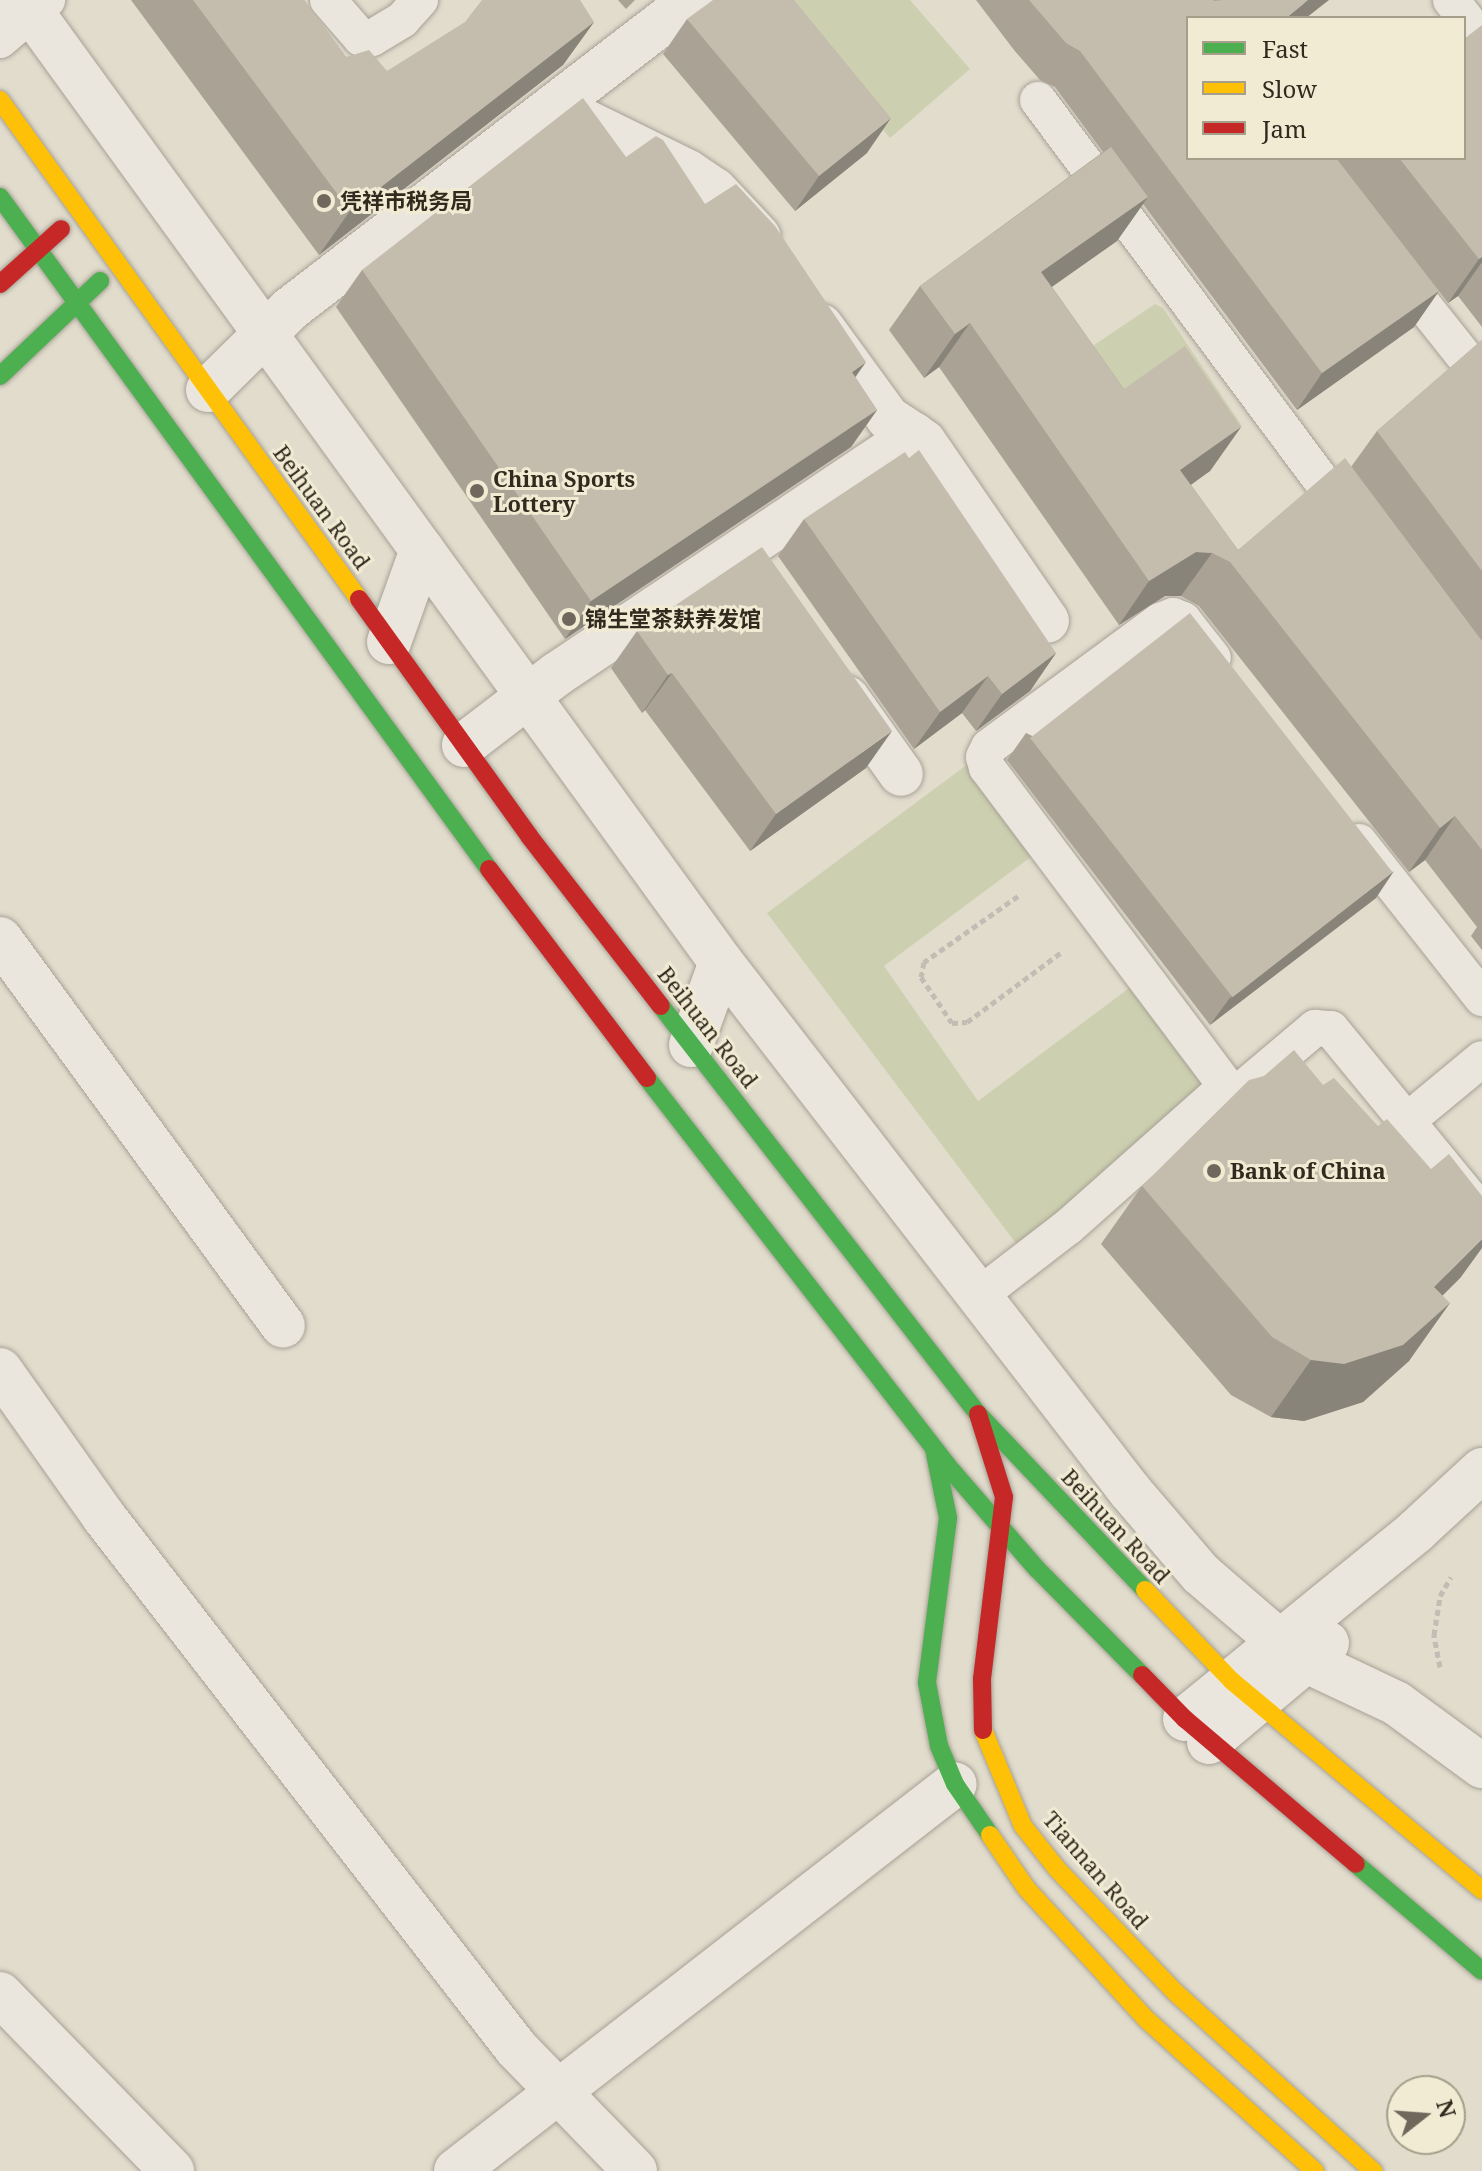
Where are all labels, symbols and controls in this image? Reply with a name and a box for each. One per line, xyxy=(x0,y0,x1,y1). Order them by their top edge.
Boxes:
legend xyxy=(1186,16,1466,160)
text: Fast xyxy=(1262,32,1308,65)
text: Slow xyxy=(1262,72,1317,105)
text: Jam xyxy=(1262,112,1307,145)
place label: 凭祥市税务局 xyxy=(340,188,472,214)
marker: 凭祥市税务局 xyxy=(315,192,333,210)
street label: Beihuan Road xyxy=(268,440,376,574)
place label: China Sports Lottery xyxy=(493,465,635,516)
marker: China Sports Lottery xyxy=(468,482,486,500)
place label: 锦生堂茶麸养发馆 xyxy=(585,606,761,632)
marker: 锦生堂茶麸养发馆 xyxy=(560,610,578,628)
street label: Beihuan Road xyxy=(653,961,763,1093)
place label: Bank of China xyxy=(1230,1158,1386,1184)
marker: Bank of China xyxy=(1205,1162,1223,1180)
street label: Beihuan Road xyxy=(1056,1463,1176,1589)
street label: Tiannan Road xyxy=(1038,1806,1154,1934)
north arrow xyxy=(1386,2075,1466,2155)
text: N xyxy=(1430,2096,1464,2121)

